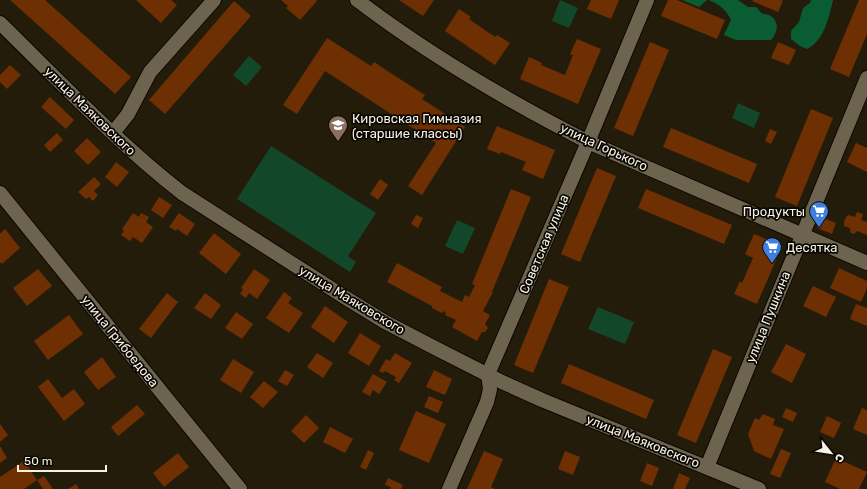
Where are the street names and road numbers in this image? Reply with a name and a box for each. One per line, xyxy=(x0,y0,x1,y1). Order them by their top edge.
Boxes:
street label: улица Маяковского xyxy=(41,64,139,158)
street label: улица Горького xyxy=(558,120,650,174)
street label: Советская улица xyxy=(516,192,572,296)
street label: улица Маяковского xyxy=(296,262,408,338)
street label: улица Пушкина xyxy=(743,269,793,365)
street label: улица Грибоедова xyxy=(78,292,162,390)
street label: улица Маяковского xyxy=(584,411,702,471)

